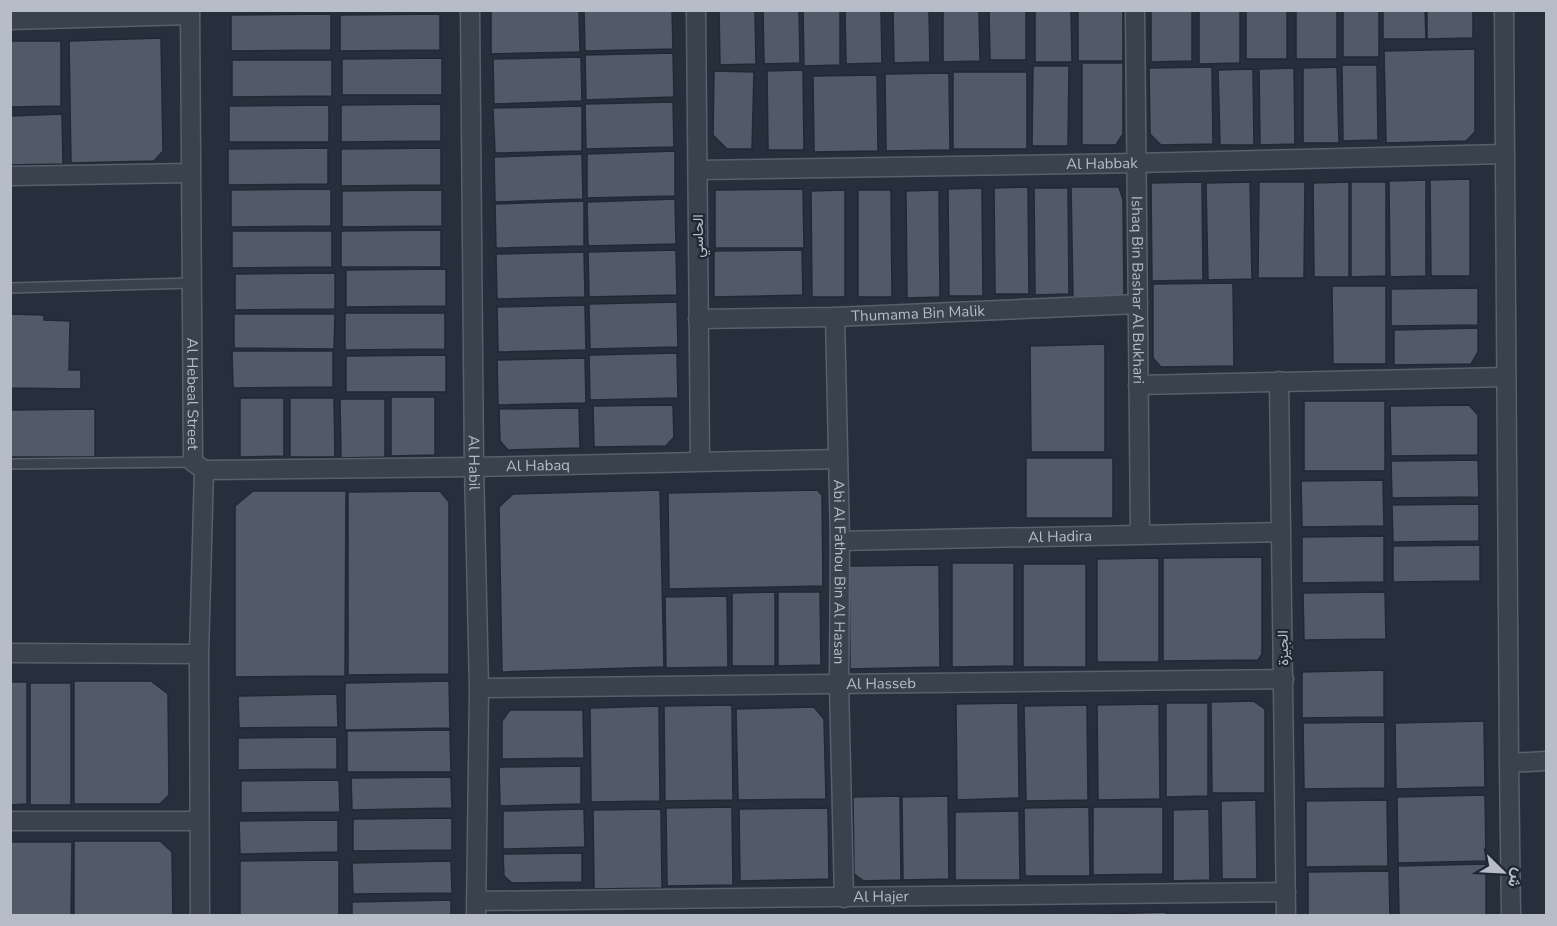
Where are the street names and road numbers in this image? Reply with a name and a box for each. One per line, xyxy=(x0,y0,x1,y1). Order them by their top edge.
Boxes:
street label: Al Habbak xyxy=(1066,153,1138,174)
street label: Ishaq Bin Bashar Al Bukhari xyxy=(1127,196,1149,384)
street label: الحاسي xyxy=(688,214,711,258)
street label: Thumama Bin Malik xyxy=(851,301,986,326)
street label: Al Hebeal Street xyxy=(182,338,203,451)
street label: Al Habil xyxy=(464,435,485,491)
street label: Al Habaq xyxy=(506,455,570,476)
street label: Abi Al Fathou Bin Al Hasan xyxy=(829,479,850,664)
street label: Al Hadira xyxy=(1028,526,1092,547)
street label: الجيزة xyxy=(1273,630,1293,666)
street label: Al Hasseb xyxy=(846,673,916,694)
street label: Al Hajer xyxy=(853,886,909,907)

